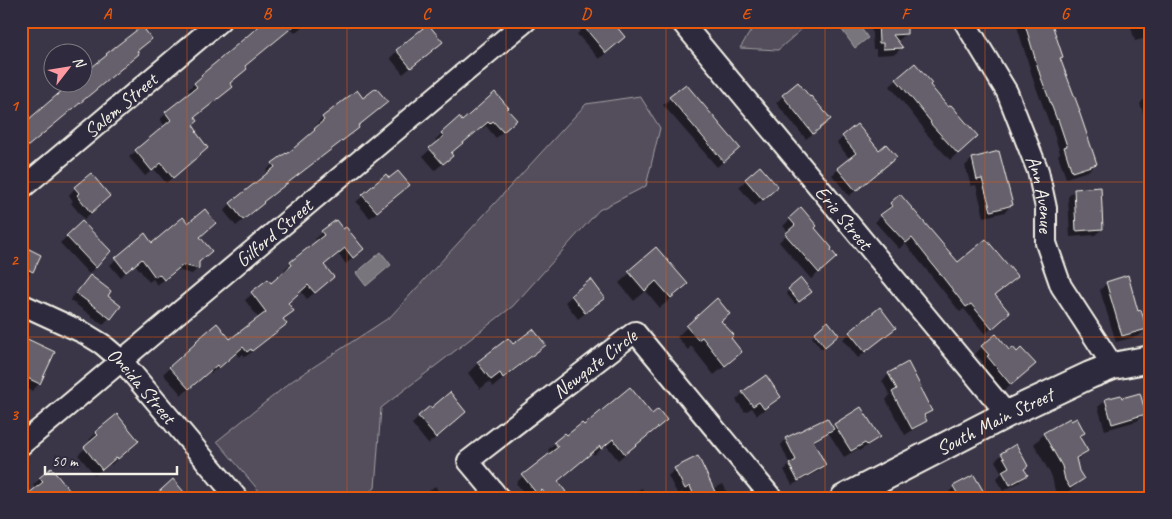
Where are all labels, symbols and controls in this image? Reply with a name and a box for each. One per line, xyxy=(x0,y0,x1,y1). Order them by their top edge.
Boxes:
text: A xyxy=(103,4,113,24)
text: B xyxy=(263,4,273,24)
text: C xyxy=(422,4,432,24)
text: D xyxy=(581,4,592,24)
text: E xyxy=(742,4,753,24)
text: F xyxy=(901,4,912,24)
text: G xyxy=(1061,4,1071,24)
north arrow xyxy=(42,42,92,92)
text: N xyxy=(69,53,89,72)
street label: Salem Street xyxy=(78,66,164,143)
text: 1 xyxy=(10,96,19,116)
street label: Ann Avenue xyxy=(1020,151,1059,234)
street label: Erie Street xyxy=(810,180,879,256)
street label: Gilford Street xyxy=(230,192,319,272)
text: 2 xyxy=(10,250,19,270)
street label: Newgate Circle xyxy=(547,322,643,404)
street label: Oneida Street xyxy=(102,342,183,431)
street label: South Main Street xyxy=(932,380,1060,461)
text: 3 xyxy=(10,405,19,425)
scale bar xyxy=(45,444,178,476)
text: 50 m xyxy=(52,452,79,471)

